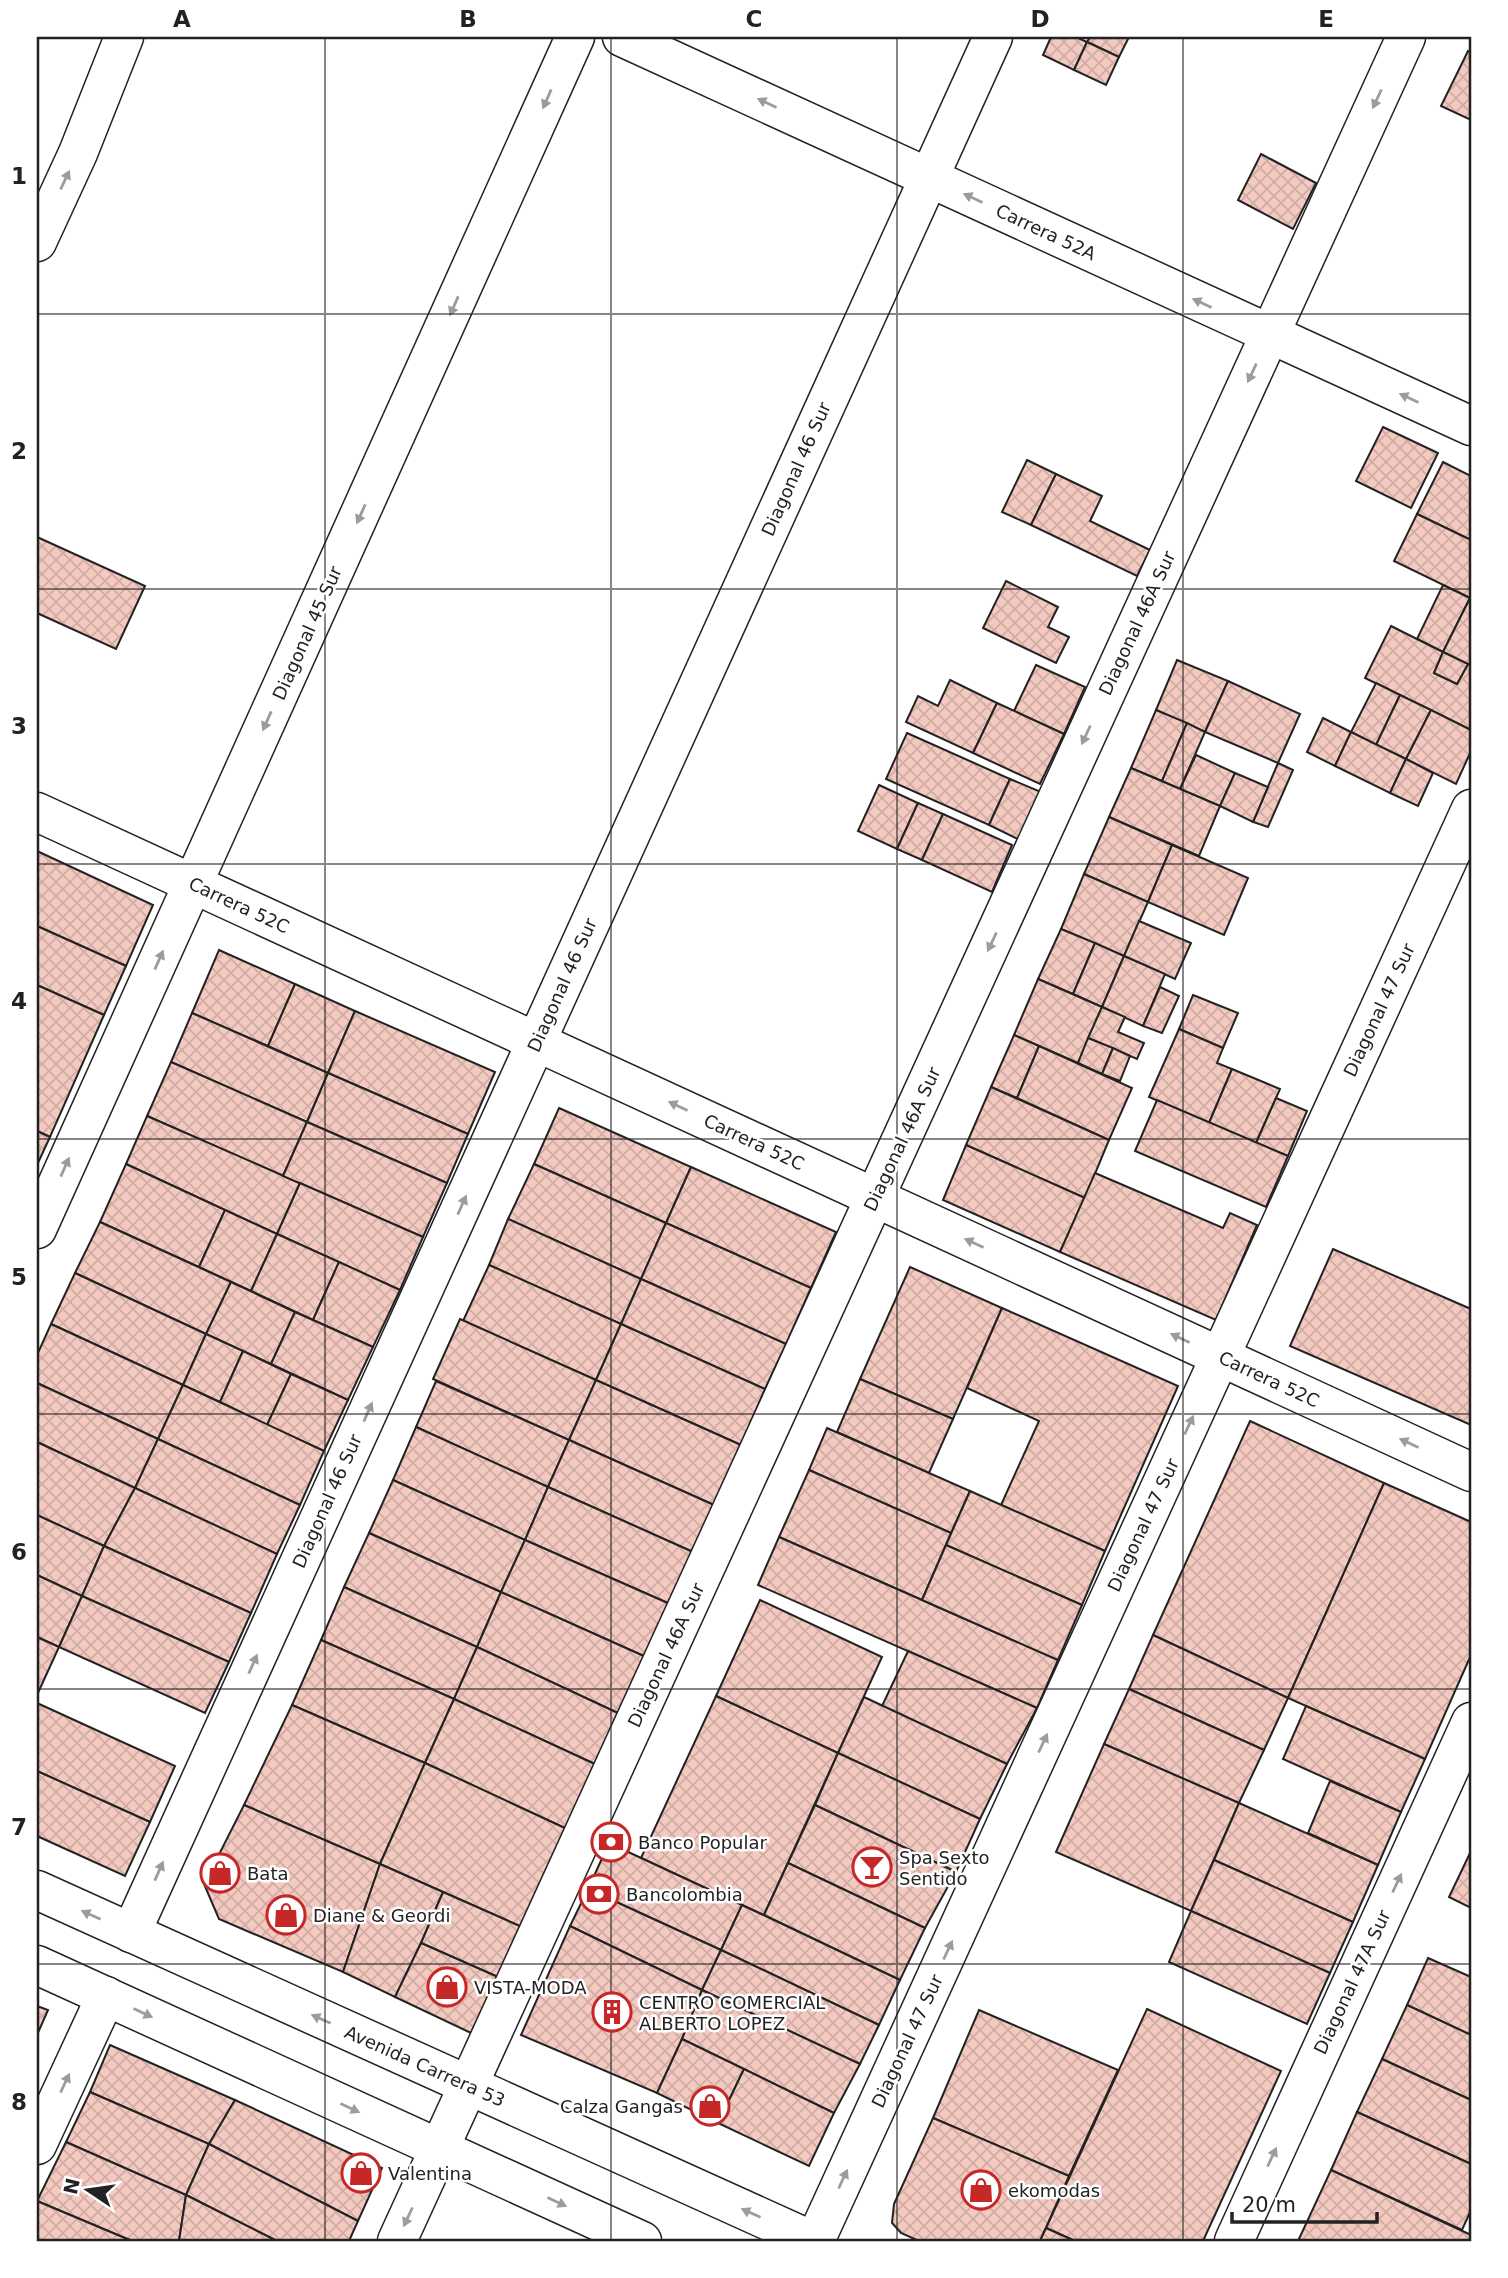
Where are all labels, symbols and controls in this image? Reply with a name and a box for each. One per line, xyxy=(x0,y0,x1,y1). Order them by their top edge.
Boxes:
text: A xyxy=(173,6,191,32)
text: B xyxy=(459,6,477,32)
text: C xyxy=(746,6,762,32)
text: D xyxy=(1030,6,1050,32)
text: E xyxy=(1318,6,1334,32)
one-way arrow xyxy=(541,89,553,109)
one-way arrow xyxy=(1372,89,1383,109)
one-way arrow xyxy=(756,97,777,108)
text: 1 xyxy=(11,163,27,189)
one-way arrow xyxy=(59,170,71,190)
one-way arrow xyxy=(963,192,983,204)
street label: Carrera 52A xyxy=(993,200,1100,265)
one-way arrow xyxy=(448,296,459,317)
one-way arrow xyxy=(1192,297,1213,308)
one-way arrow xyxy=(1246,362,1257,383)
one-way arrow xyxy=(1399,392,1419,404)
street label: Diagonal 46 Sur xyxy=(757,398,835,539)
text: 2 xyxy=(11,438,27,464)
one-way arrow xyxy=(355,504,366,524)
street label: Diagonal 46A Sur xyxy=(1094,547,1180,698)
street label: Diagonal 45 Sur xyxy=(268,562,346,703)
one-way arrow xyxy=(261,711,273,731)
text: 3 xyxy=(11,713,27,739)
one-way arrow xyxy=(1080,725,1091,746)
street label: Carrera 52C xyxy=(185,873,293,937)
street label: Diagonal 46 Sur xyxy=(523,914,601,1055)
one-way arrow xyxy=(986,932,998,952)
street label: Diagonal 47 Sur xyxy=(1339,940,1419,1080)
one-way arrow xyxy=(153,950,165,970)
text: 4 xyxy=(11,988,27,1014)
street label: Diagonal 46A Sur xyxy=(859,1063,945,1214)
one-way arrow xyxy=(668,1101,688,1112)
street label: Carrera 52C xyxy=(700,1110,808,1174)
one-way arrow xyxy=(60,1157,71,1178)
one-way arrow xyxy=(456,1195,468,1215)
one-way arrow xyxy=(963,1237,984,1248)
text: 5 xyxy=(11,1264,27,1290)
one-way arrow xyxy=(1170,1332,1190,1344)
street label: Carrera 52C xyxy=(1215,1347,1323,1411)
one-way arrow xyxy=(362,1402,374,1422)
one-way arrow xyxy=(1183,1415,1195,1435)
street label: Diagonal 46 Sur xyxy=(288,1430,366,1571)
one-way arrow xyxy=(1399,1437,1419,1449)
street label: Diagonal 47 Sur xyxy=(1103,1455,1183,1595)
text: 6 xyxy=(11,1539,27,1565)
street label: Diagonal 46A Sur xyxy=(623,1579,709,1730)
one-way arrow xyxy=(247,1654,259,1674)
one-way arrow xyxy=(1037,1733,1049,1753)
text: 7 xyxy=(11,1814,27,1840)
bank icon: Banco Popular xyxy=(590,1821,632,1863)
place label: Banco Popular xyxy=(638,1832,768,1853)
bar icon: Spa Sexto Sentido xyxy=(851,1846,893,1888)
place label: Spa Sexto Sentido xyxy=(899,1847,990,1889)
shop icon: Bata xyxy=(199,1852,241,1894)
one-way arrow xyxy=(153,1861,165,1881)
place label: Bata xyxy=(247,1863,288,1884)
bank icon: Bancolombia xyxy=(578,1873,620,1915)
one-way arrow xyxy=(1391,1873,1403,1893)
place label: Bancolombia xyxy=(626,1884,743,1905)
shop icon: Diane & Geordi xyxy=(265,1894,307,1936)
place label: Diane & Geordi xyxy=(313,1905,450,1926)
street label: Diagonal 47A Sur xyxy=(1309,1906,1395,2057)
one-way arrow xyxy=(81,1909,101,1921)
one-way arrow xyxy=(942,1940,954,1960)
shop icon: VISTA-MODA xyxy=(426,1966,468,2008)
street label: Diagonal 47 Sur xyxy=(867,1971,947,2111)
place label: VISTA-MODA xyxy=(474,1977,587,1998)
building icon: CENTRO COMERCIAL ALBERTO LOPEZ xyxy=(591,1991,633,2033)
place label: CENTRO COMERCIAL ALBERTO LOPEZ xyxy=(639,1992,825,2034)
one-way arrow xyxy=(133,2008,154,2019)
one-way arrow xyxy=(310,2013,331,2024)
street label: Avenida Carrera 53 xyxy=(342,2021,508,2111)
one-way arrow xyxy=(60,2073,71,2093)
shop icon: Calza Gangas xyxy=(689,2085,731,2127)
text: 8 xyxy=(11,2089,27,2115)
place label: Calza Gangas xyxy=(560,2096,683,2117)
one-way arrow xyxy=(340,2102,360,2114)
one-way arrow xyxy=(1266,2147,1278,2167)
shop icon: Valentina xyxy=(340,2152,382,2194)
north arrow xyxy=(52,2156,122,2226)
place label: Valentina xyxy=(388,2163,472,2184)
one-way arrow xyxy=(837,2169,849,2189)
shop icon: ekomodas xyxy=(960,2169,1002,2211)
text: N xyxy=(59,2176,84,2196)
place label: ekomodas xyxy=(1008,2180,1100,2201)
scale bar xyxy=(1232,2180,1377,2224)
text: 20 m xyxy=(1242,2193,1296,2217)
one-way arrow xyxy=(547,2197,567,2208)
one-way arrow xyxy=(402,2207,414,2227)
one-way arrow xyxy=(741,2207,761,2219)

